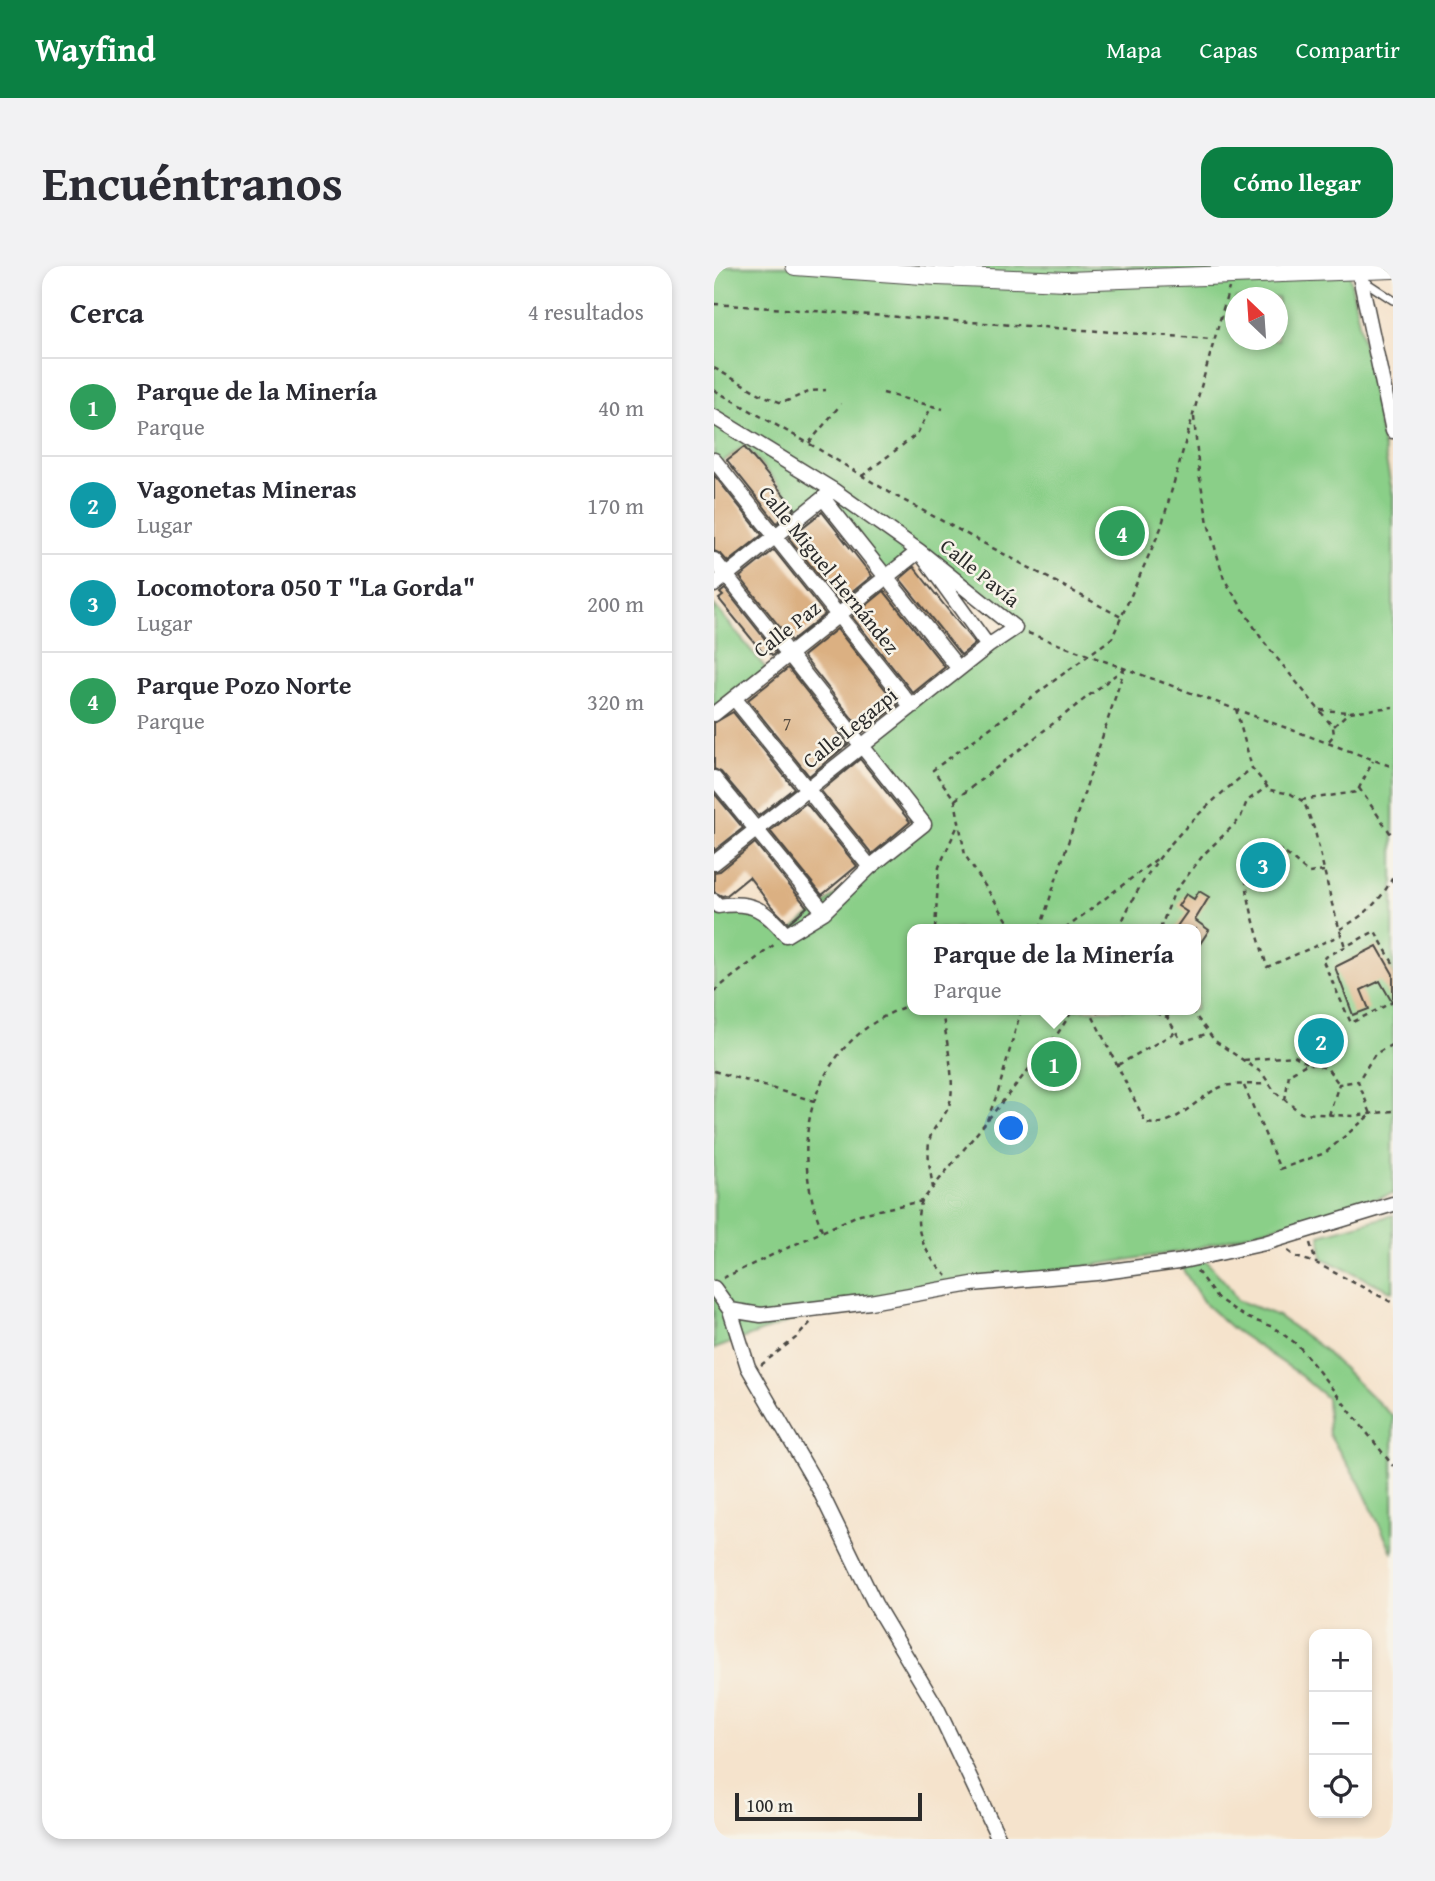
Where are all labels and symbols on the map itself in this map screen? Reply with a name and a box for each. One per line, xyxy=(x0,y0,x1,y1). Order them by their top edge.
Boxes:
north arrow xyxy=(1225,287,1288,350)
street label: Calle Miguel Hernández xyxy=(752,479,907,661)
pin: 4 xyxy=(1099,507,1145,559)
street label: Calle Pavía xyxy=(934,531,1027,615)
street label: Calle Paz xyxy=(746,592,827,665)
street label: Calle Legazpi xyxy=(795,679,904,776)
house number: 7 xyxy=(783,710,791,737)
pin: 3 xyxy=(1240,839,1286,891)
pin: 2 xyxy=(1298,1015,1344,1067)
pin: 1 xyxy=(1031,1038,1077,1090)
your location xyxy=(994,1111,1028,1145)
scale bar xyxy=(735,1790,922,1822)

